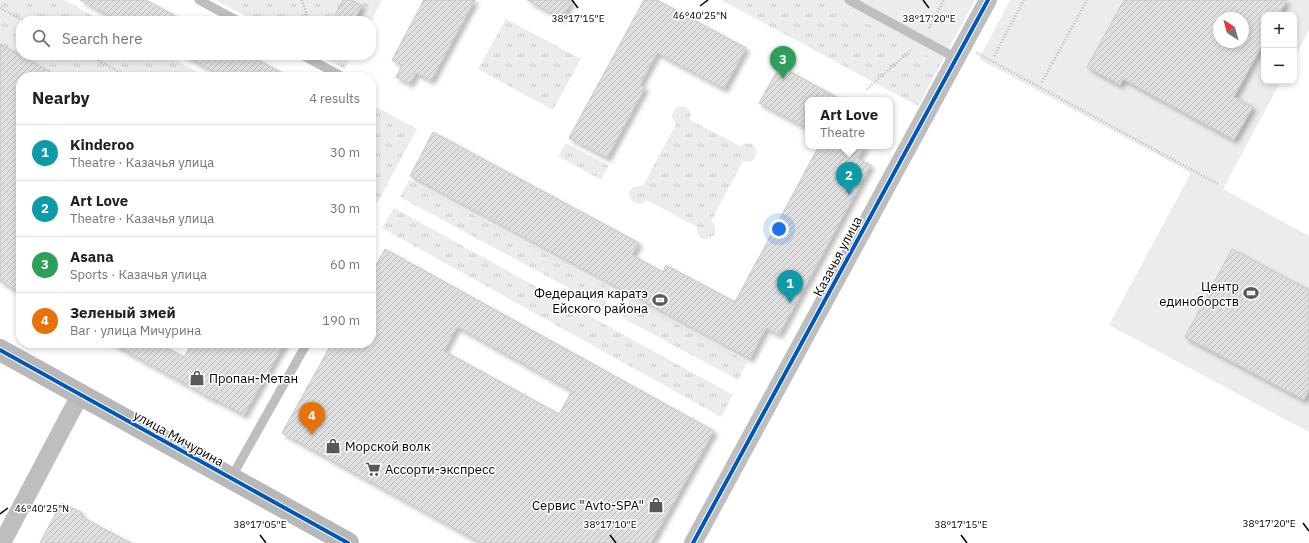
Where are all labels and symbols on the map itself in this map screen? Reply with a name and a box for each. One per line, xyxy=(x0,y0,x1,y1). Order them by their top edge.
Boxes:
text: 46°40'25"N xyxy=(673,9,727,22)
text: 38°17'15"E xyxy=(551,12,605,25)
text: 38°17'20"E xyxy=(902,12,956,25)
north arrow xyxy=(1213,12,1249,48)
pin: 3 xyxy=(770,46,796,79)
pin: 2 xyxy=(836,162,862,195)
street label: Казачья улица xyxy=(809,213,866,299)
your location xyxy=(769,219,789,239)
pin: 1 xyxy=(777,270,803,303)
place label: Центр единоборств xyxy=(1159,278,1239,310)
sports icon: Центр единоборств xyxy=(1242,284,1260,302)
place label: Федерация каратэ Ейского района xyxy=(534,285,648,317)
sports icon: Федерация каратэ Ейского района xyxy=(651,291,669,309)
shop icon: Пропан-Метан xyxy=(188,369,206,387)
place label: Пропан-Метан xyxy=(209,370,298,387)
pin: 4 xyxy=(299,402,325,435)
street label: улица Мичурина xyxy=(131,407,227,470)
shop icon: Морской волк xyxy=(324,437,342,455)
place label: Морской волк xyxy=(345,438,431,455)
supermarket icon: Ассорти-экспресс xyxy=(364,460,382,478)
place label: Ассорти-экспресс xyxy=(385,461,495,478)
shop icon: Сервис "Avto-SPA" xyxy=(647,496,665,514)
place label: Сервис "Avto-SPA" xyxy=(532,497,644,514)
text: 46°40'25"N xyxy=(15,502,69,515)
text: 38°17'20"E xyxy=(1242,517,1296,530)
text: 38°17'05"E xyxy=(233,518,287,531)
text: 38°17'10"E xyxy=(583,518,637,531)
text: 38°17'15"E xyxy=(934,518,988,531)

